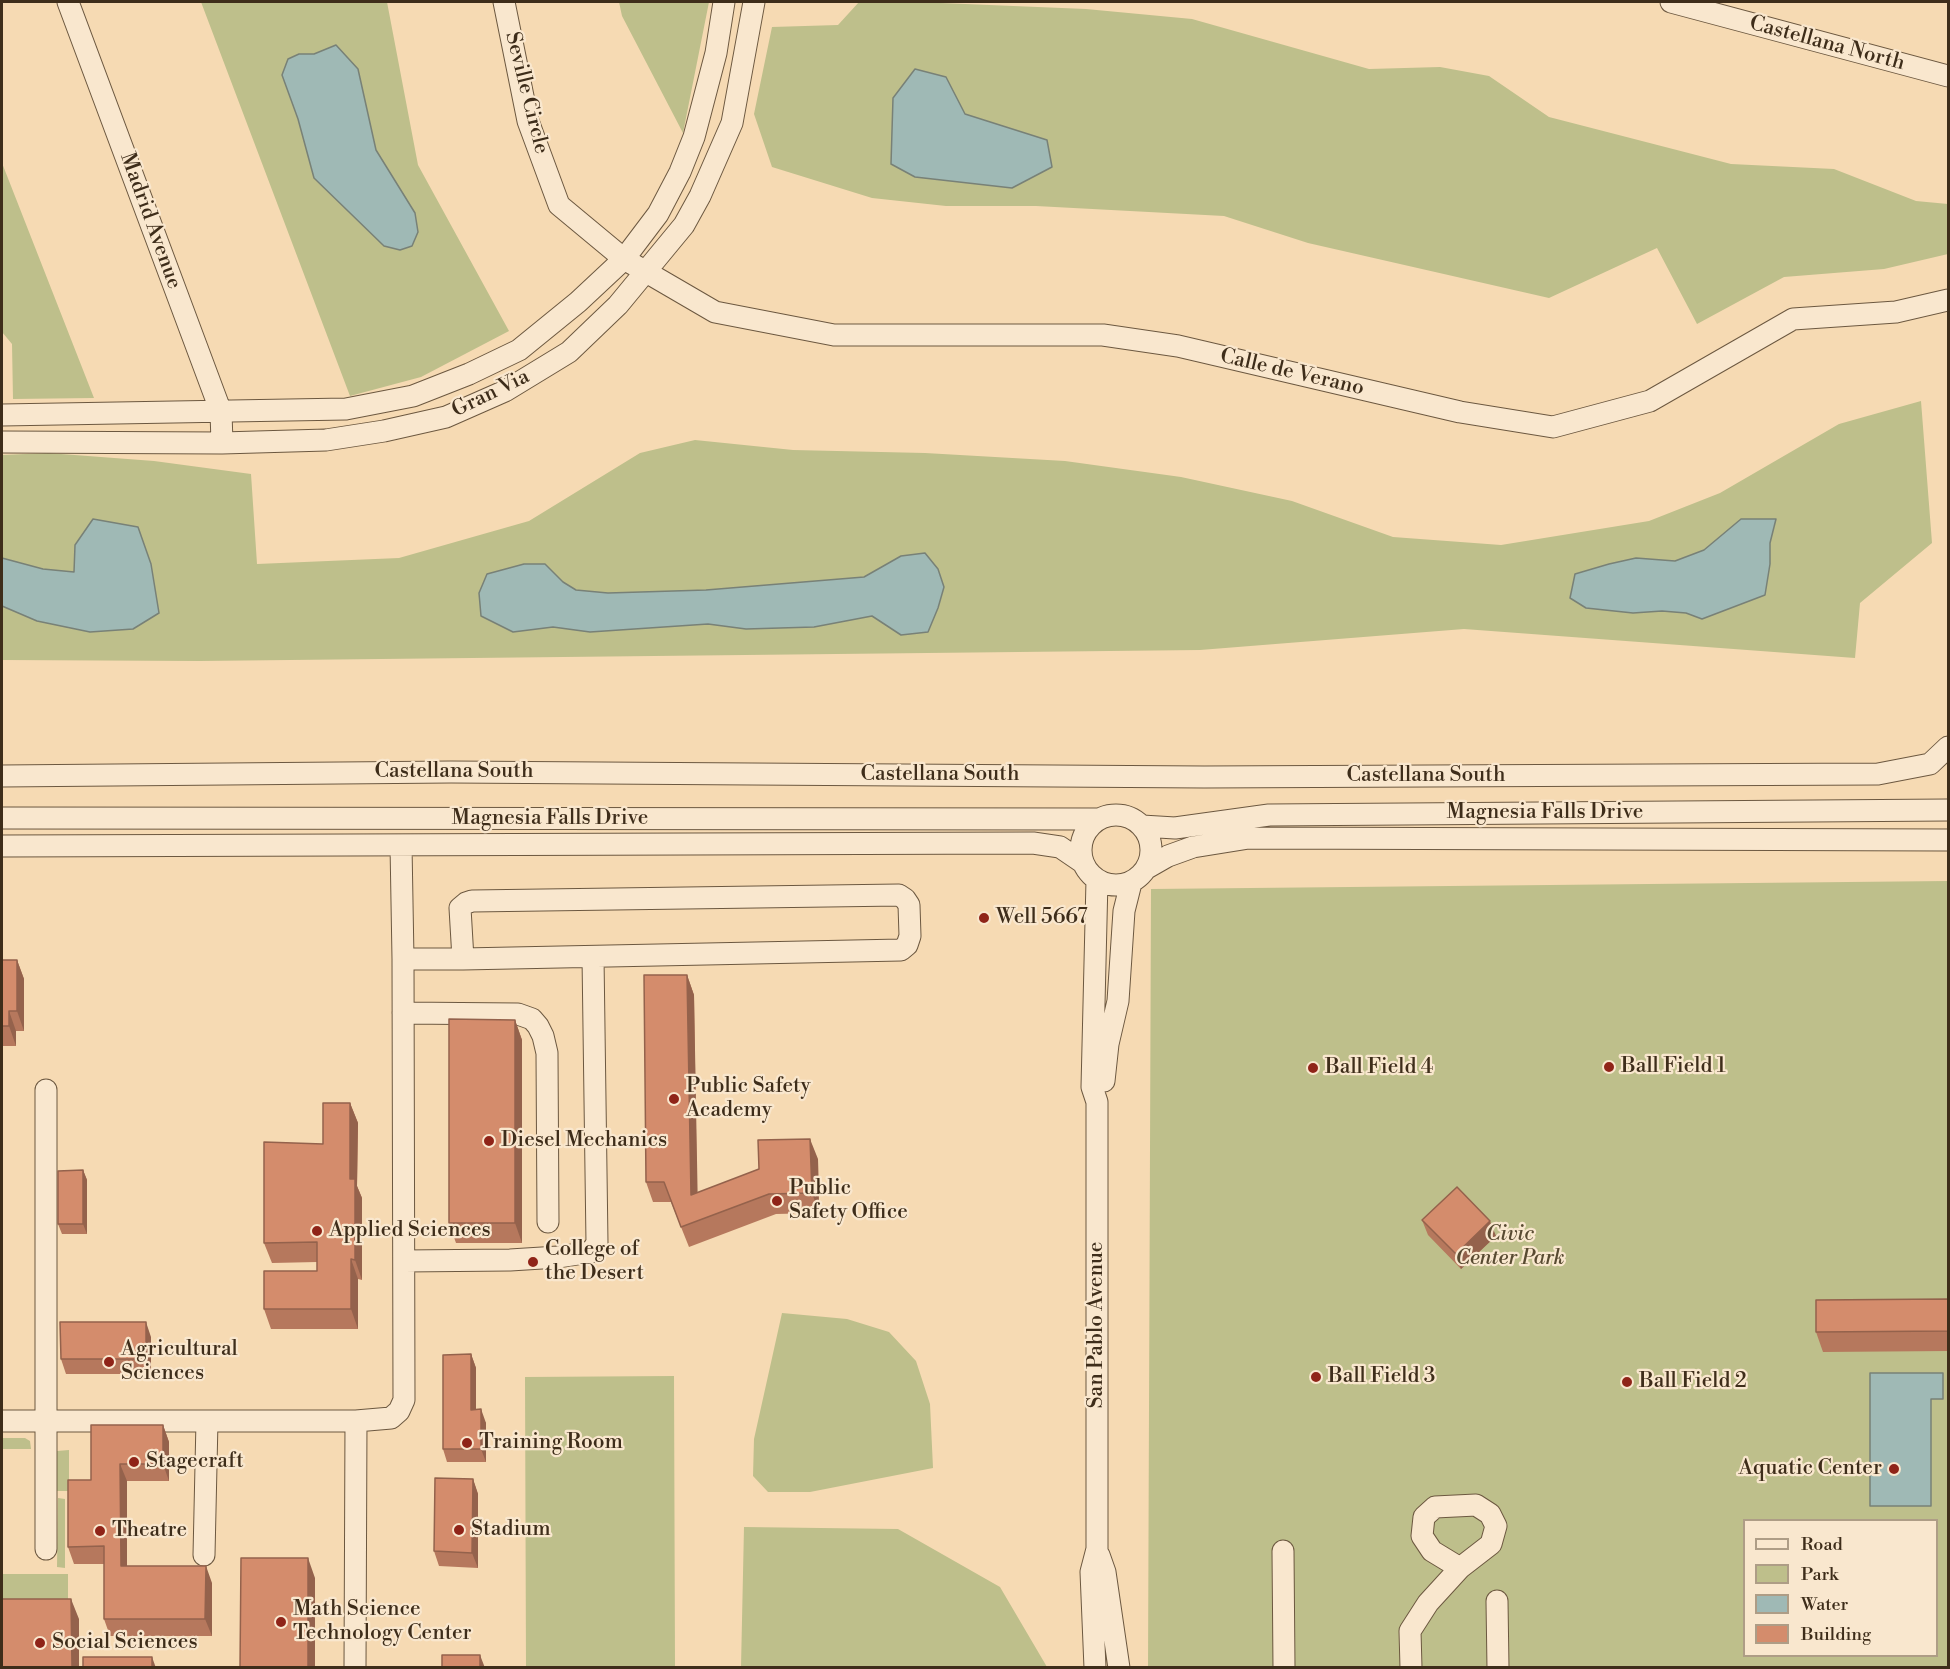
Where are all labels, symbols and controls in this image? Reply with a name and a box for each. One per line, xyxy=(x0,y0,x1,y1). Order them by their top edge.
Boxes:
street label: Castellana North xyxy=(1747,11,1907,77)
street label: Seville Circle xyxy=(499,29,553,157)
street label: Madrid Avenue xyxy=(114,149,186,293)
street label: Calle de Verano xyxy=(1218,344,1366,402)
street label: Gran Via xyxy=(448,364,534,424)
street label: Castellana South xyxy=(375,759,533,785)
street label: Castellana South xyxy=(861,762,1019,788)
street label: Castellana South xyxy=(1347,763,1505,789)
street label: Magnesia Falls Drive xyxy=(1447,800,1643,826)
street label: Magnesia Falls Drive xyxy=(452,806,648,832)
place label: Well 5667 xyxy=(996,905,1088,931)
marker: Well 5667 xyxy=(977,911,991,925)
place label: Ball Field 1 xyxy=(1621,1054,1726,1080)
place label: Ball Field 4 xyxy=(1325,1055,1433,1081)
marker: Ball Field 1 xyxy=(1602,1060,1616,1074)
marker: Ball Field 4 xyxy=(1306,1061,1320,1075)
place label: Public Safety Academy xyxy=(686,1074,811,1124)
marker: Public Safety Academy xyxy=(667,1092,681,1106)
place label: Diesel Mechanics xyxy=(501,1128,667,1154)
marker: Diesel Mechanics xyxy=(482,1134,496,1148)
place label: Public Safety Office xyxy=(789,1176,908,1226)
marker: Public Safety Office xyxy=(770,1194,784,1208)
place label: Applied Sciences xyxy=(329,1218,491,1244)
park label: Civic Center Park xyxy=(1455,1222,1565,1272)
marker: Applied Sciences xyxy=(310,1224,324,1238)
place label: College of the Desert xyxy=(545,1237,644,1287)
street label: San Pablo Avenue xyxy=(1084,1242,1110,1408)
marker: College of the Desert xyxy=(526,1255,540,1269)
place label: Agricultural Sciences xyxy=(121,1337,238,1387)
marker: Agricultural Sciences xyxy=(102,1355,116,1369)
place label: Ball Field 3 xyxy=(1328,1364,1435,1390)
place label: Ball Field 2 xyxy=(1639,1369,1747,1395)
marker: Ball Field 3 xyxy=(1309,1370,1323,1384)
marker: Ball Field 2 xyxy=(1620,1375,1634,1389)
place label: Training Room xyxy=(479,1430,623,1456)
marker: Training Room xyxy=(460,1436,474,1450)
place label: Stagecraft xyxy=(146,1449,244,1475)
marker: Stagecraft xyxy=(127,1455,141,1469)
place label: Aquatic Center xyxy=(1739,1456,1882,1482)
marker: Aquatic Center xyxy=(1887,1462,1901,1476)
place label: Stadium xyxy=(471,1517,551,1543)
place label: Theatre xyxy=(112,1518,187,1544)
legend xyxy=(1743,1519,1938,1657)
marker: Stadium xyxy=(452,1523,466,1537)
marker: Theatre xyxy=(93,1524,107,1538)
text: Road xyxy=(1801,1533,1843,1556)
text: Park xyxy=(1801,1563,1838,1586)
text: Water xyxy=(1801,1593,1848,1616)
place label: Math Science Technology Center xyxy=(293,1597,472,1647)
marker: Math Science Technology Center xyxy=(274,1615,288,1629)
text: Building xyxy=(1801,1623,1871,1646)
place label: Social Sciences xyxy=(52,1630,198,1656)
marker: Social Sciences xyxy=(33,1636,47,1650)

